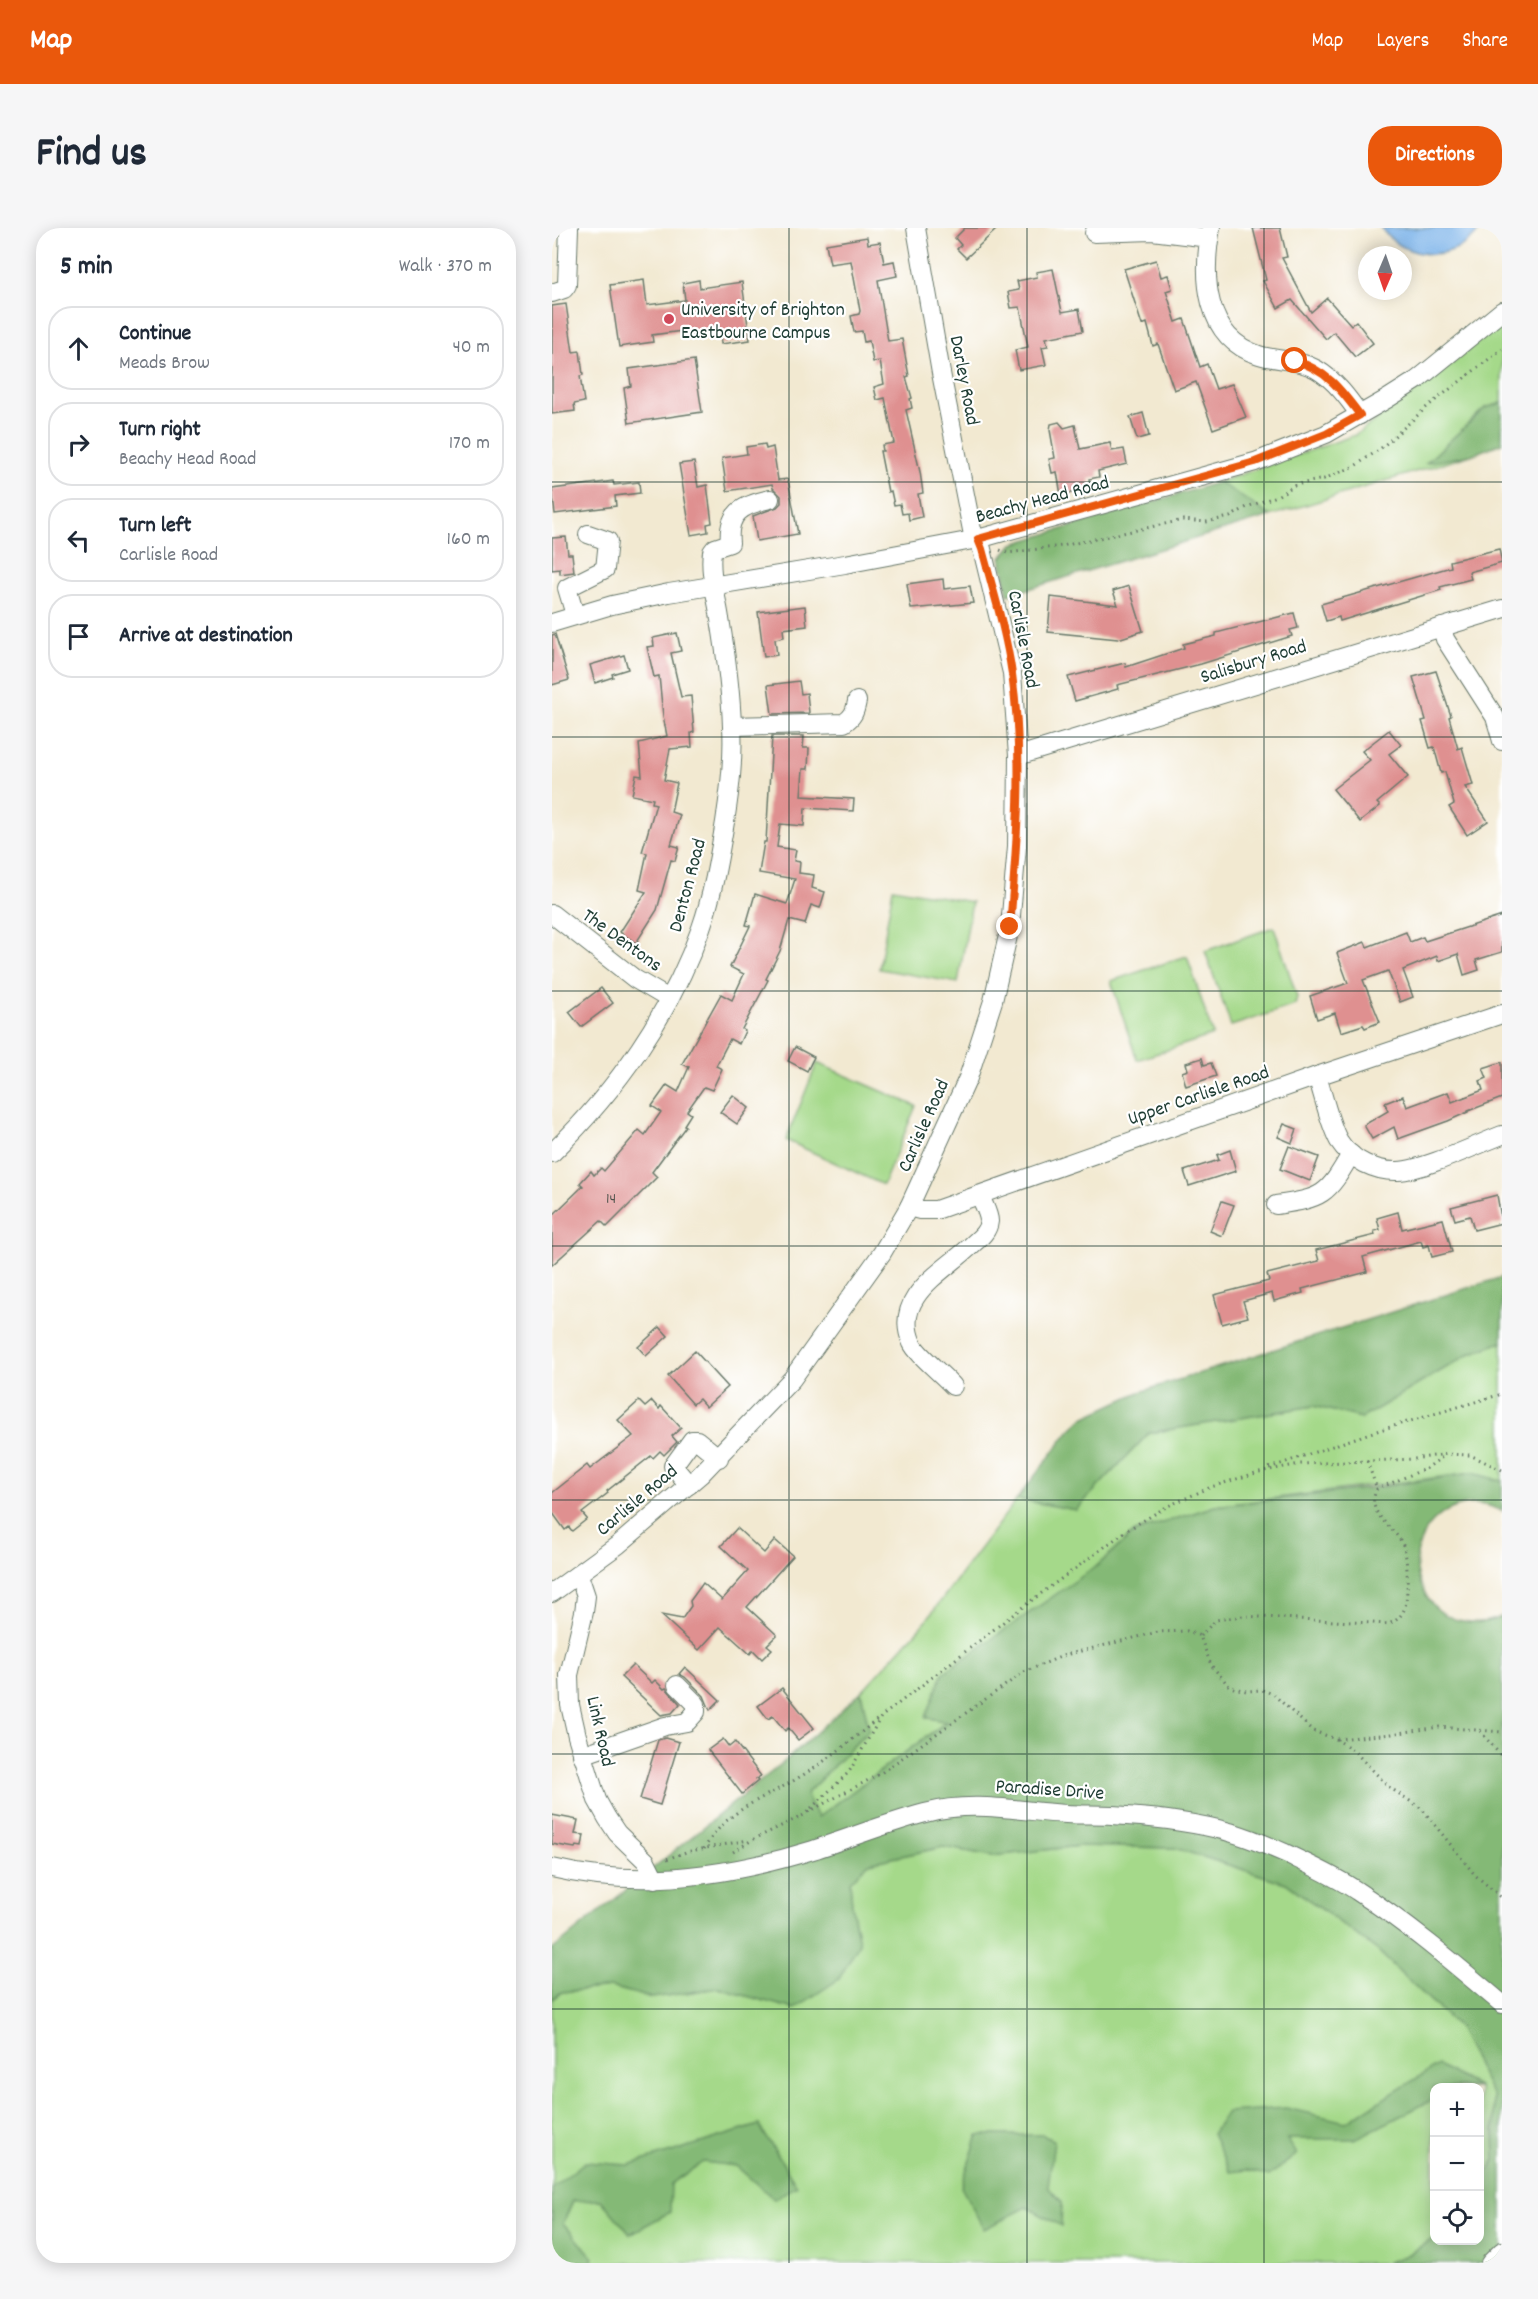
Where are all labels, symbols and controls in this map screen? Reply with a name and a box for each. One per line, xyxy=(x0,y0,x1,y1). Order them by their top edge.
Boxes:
text: Map xyxy=(30,22,72,62)
text: Map xyxy=(1312,27,1343,57)
text: Layers xyxy=(1376,27,1429,57)
text: Share xyxy=(1462,27,1508,57)
text: Find us xyxy=(36,126,147,186)
button: Directions xyxy=(1368,126,1502,186)
north arrow xyxy=(1358,246,1412,300)
text: 5 min xyxy=(60,249,113,286)
text: Walk · 370 m xyxy=(399,253,492,281)
place label: University of Brighton Eastbourne Campus xyxy=(681,297,845,348)
marker: University of Brighton Eastbourne Campus xyxy=(662,312,676,326)
text: Continue xyxy=(119,319,191,350)
icon: ahead xyxy=(62,332,95,365)
street label: Darley Road xyxy=(941,333,985,428)
text: 40 m xyxy=(452,334,490,362)
route start xyxy=(1281,347,1307,373)
text: Meads Brow xyxy=(119,350,210,378)
text: Turn right xyxy=(119,415,201,446)
icon: right xyxy=(62,428,95,461)
text: 170 m xyxy=(449,430,490,458)
text: Beachy Head Road xyxy=(119,446,256,474)
street label: Beachy Head Road xyxy=(973,470,1113,532)
text: Turn left xyxy=(119,511,191,542)
icon: left xyxy=(62,524,95,557)
text: 160 m xyxy=(447,526,490,554)
text: Carlisle Road xyxy=(119,542,218,570)
street label: Carlisle Road xyxy=(999,588,1045,691)
icon: arrive xyxy=(62,620,95,653)
text: Arrive at destination xyxy=(119,621,293,652)
street label: Salisbury Road xyxy=(1197,633,1310,692)
street label: Denton Road xyxy=(663,836,715,936)
street label: The Dentons xyxy=(575,903,667,980)
route end xyxy=(996,913,1022,939)
street label: Upper Carlisle Road xyxy=(1124,1060,1273,1134)
street label: Carlisle Road xyxy=(892,1075,958,1177)
house number: 14 xyxy=(606,1188,616,1211)
street label: Carlisle Road xyxy=(591,1459,685,1544)
street label: Link Road xyxy=(577,1694,621,1770)
street label: Paradise Drive xyxy=(995,1773,1105,1809)
map controls xyxy=(1430,2083,1484,2245)
button: + xyxy=(1430,2083,1484,2137)
button: − xyxy=(1430,2137,1484,2191)
button: locate xyxy=(1430,2191,1484,2245)

